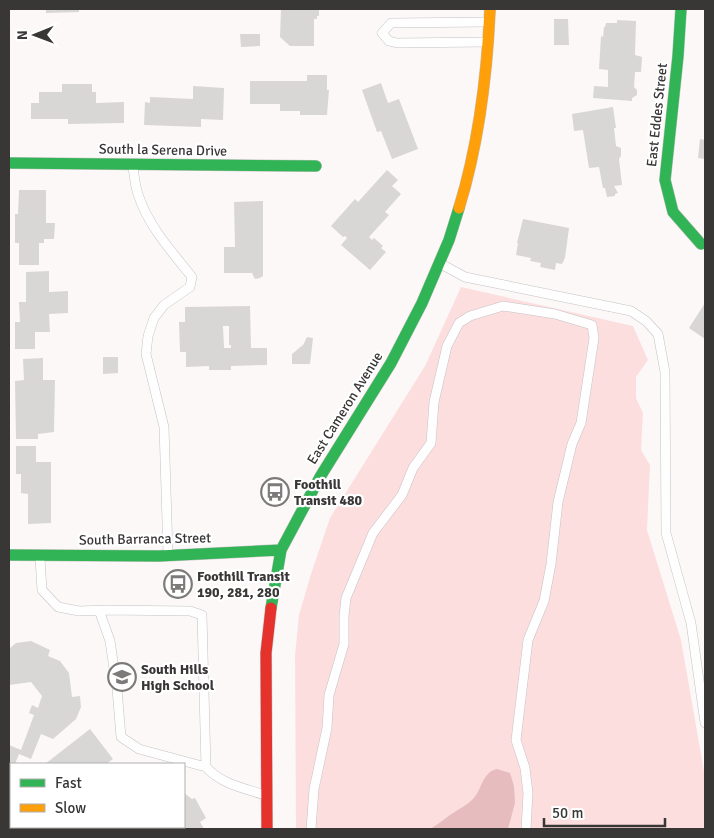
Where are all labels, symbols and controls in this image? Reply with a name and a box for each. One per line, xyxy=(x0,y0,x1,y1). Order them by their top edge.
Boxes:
north arrow xyxy=(10,10,60,60)
text: N xyxy=(14,30,31,40)
street label: East Eddes Street xyxy=(643,62,671,168)
street label: South la Serena Drive xyxy=(99,140,227,160)
street label: East Cameron Avenue xyxy=(304,349,386,467)
place label: Foothill Transit 480 xyxy=(294,476,363,509)
bus stop icon: Foothill Transit 480 xyxy=(260,477,290,507)
street label: South Barranca Street xyxy=(79,529,211,549)
place label: Foothill Transit 190, 281, 280 xyxy=(197,568,290,601)
bus stop icon: Foothill Transit 190, 281, 280 xyxy=(163,569,193,599)
place label: South Hills High School xyxy=(141,661,215,694)
school or university icon: South Hills High School xyxy=(107,662,137,692)
legend xyxy=(10,763,185,828)
text: Fast xyxy=(55,774,82,792)
scale bar xyxy=(544,796,665,828)
text: Slow xyxy=(55,799,86,817)
text: 50 m xyxy=(552,804,583,822)

